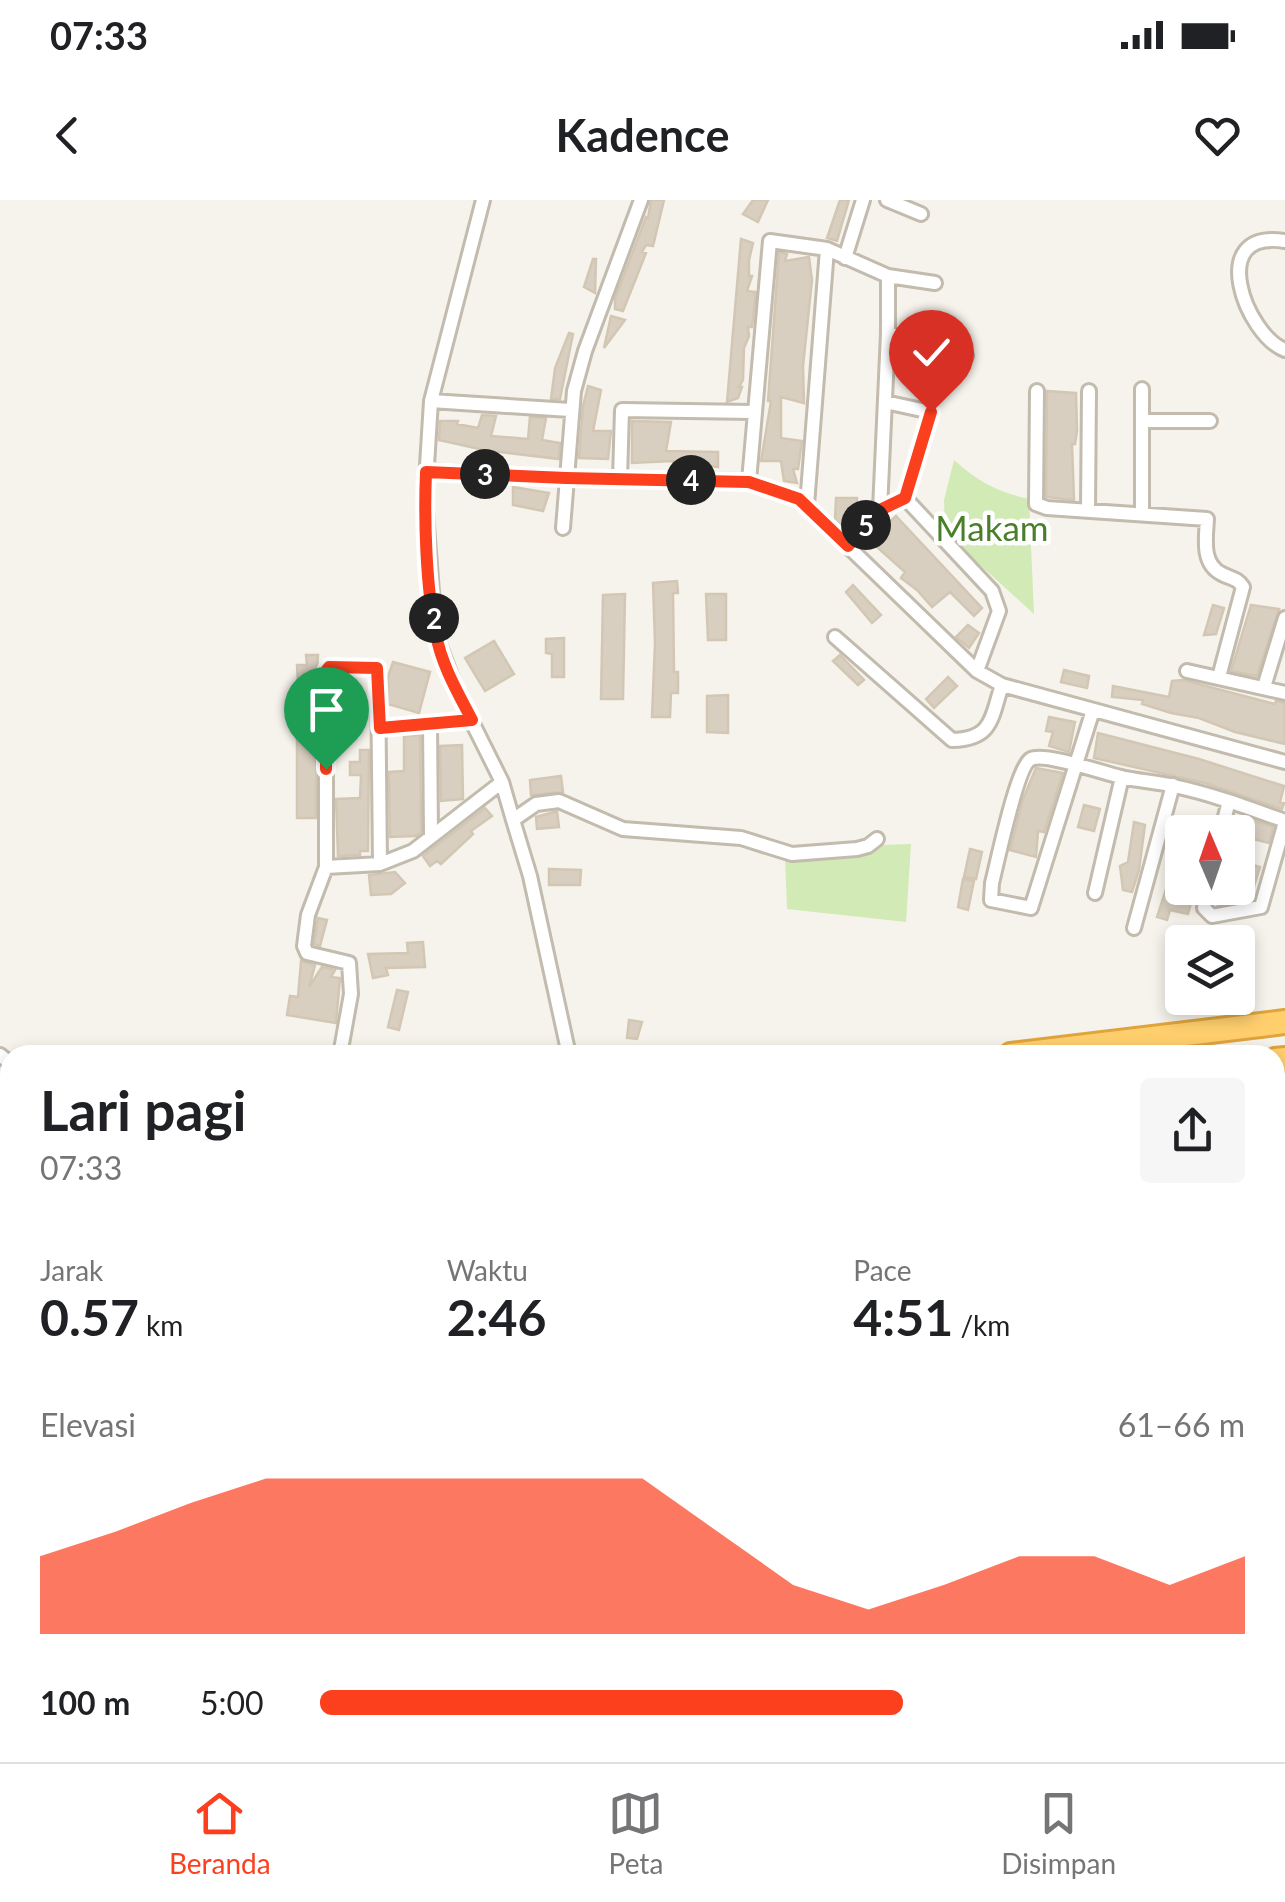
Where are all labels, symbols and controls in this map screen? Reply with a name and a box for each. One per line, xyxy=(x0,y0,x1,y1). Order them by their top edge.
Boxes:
text: 07:33 xyxy=(50,12,148,58)
icon: back xyxy=(40,108,95,163)
text: Kadence xyxy=(556,108,729,162)
icon: heart xyxy=(1190,108,1245,163)
pin xyxy=(889,310,974,413)
icon: check xyxy=(904,325,959,380)
pin: 3 xyxy=(460,449,510,499)
pin: 4 xyxy=(666,455,716,505)
text: 3 xyxy=(477,457,493,491)
text: 4 xyxy=(683,463,699,497)
pin: 5 xyxy=(841,500,891,550)
park label: Makam xyxy=(935,506,1049,548)
text: 5 xyxy=(858,508,874,542)
pin: 2 xyxy=(409,593,459,643)
text: 2 xyxy=(426,601,442,635)
pin xyxy=(284,667,369,770)
icon: arrive xyxy=(299,682,354,737)
north arrow xyxy=(1165,815,1255,905)
map controls xyxy=(1165,815,1255,1015)
button: layers xyxy=(1165,925,1255,1015)
text: Lari pagi xyxy=(40,1077,247,1143)
button: share xyxy=(1140,1078,1245,1183)
text: 07:33 xyxy=(40,1148,122,1187)
text: Jarak xyxy=(40,1253,103,1287)
text: Waktu xyxy=(447,1253,528,1287)
text: Pace xyxy=(853,1253,912,1287)
text: 0.57 xyxy=(40,1287,139,1347)
text: 2:46 xyxy=(447,1287,547,1347)
text: 4:51 xyxy=(853,1287,953,1347)
text: km xyxy=(139,1308,183,1342)
text: /km xyxy=(953,1308,1010,1342)
text: Elevasi xyxy=(40,1405,136,1444)
text: 61–66 m xyxy=(1118,1405,1245,1444)
text: 100 m xyxy=(40,1683,130,1722)
text: 5:00 xyxy=(200,1683,264,1722)
tab: Beranda xyxy=(169,1786,271,1880)
tab: Peta xyxy=(608,1786,663,1880)
tab: Disimpan xyxy=(1001,1786,1116,1880)

